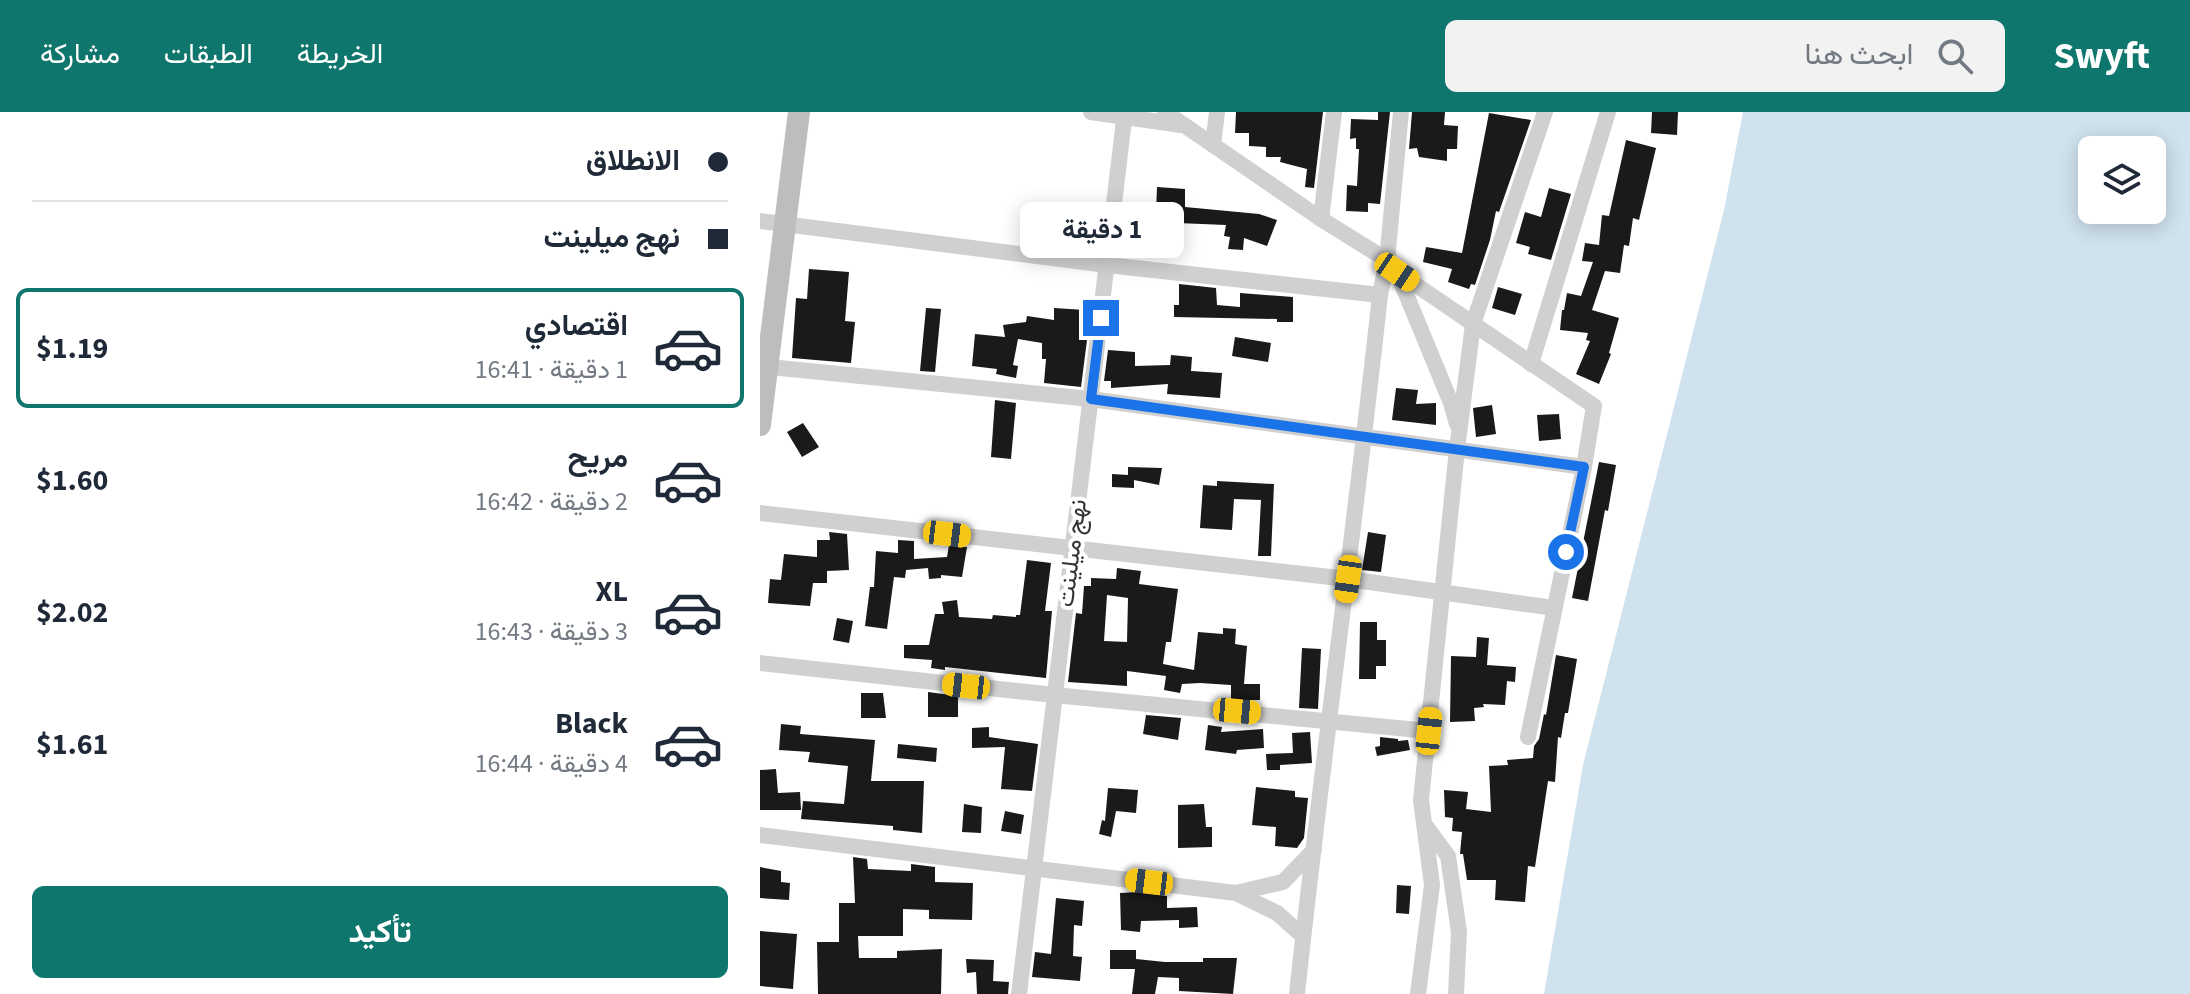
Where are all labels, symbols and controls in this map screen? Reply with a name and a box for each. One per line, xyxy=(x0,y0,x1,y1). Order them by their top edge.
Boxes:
search box xyxy=(1445,20,2005,92)
text: Swyft xyxy=(2053,29,2150,83)
text: ابحث هنا xyxy=(1805,33,1913,76)
text: مشاركة xyxy=(40,34,120,74)
text: الطبقات xyxy=(164,34,253,74)
text: الخريطة xyxy=(297,34,383,74)
icon: search xyxy=(1933,34,1977,78)
map controls xyxy=(2078,136,2166,224)
button: layers xyxy=(2078,136,2166,224)
text: الانطلاق xyxy=(586,139,680,182)
callout: 1 دقيقة xyxy=(1019,202,1183,258)
text: 1 دقيقة xyxy=(1062,211,1142,248)
text: نهج ميلينت xyxy=(543,216,680,259)
car xyxy=(1370,249,1424,295)
route end xyxy=(1083,300,1119,336)
text: اقتصادي xyxy=(525,304,628,347)
icon: car xyxy=(652,312,724,384)
text: $1.19 xyxy=(36,327,108,370)
text: 1 دقيقة · 16:41 xyxy=(475,351,628,388)
text: مريح xyxy=(568,436,628,479)
icon: car xyxy=(652,444,724,516)
text: $1.60 xyxy=(36,459,108,502)
text: 2 دقيقة · 16:42 xyxy=(475,483,628,520)
street label: نهج ميلينت xyxy=(1048,497,1096,609)
car xyxy=(922,519,972,549)
route start xyxy=(1548,534,1584,570)
car xyxy=(1333,554,1363,604)
text: XL xyxy=(595,570,628,613)
icon: car xyxy=(652,576,724,648)
text: $2.02 xyxy=(36,591,108,634)
text: 3 دقيقة · 16:43 xyxy=(475,613,628,650)
car xyxy=(941,672,991,700)
car xyxy=(1212,697,1262,725)
text: Black xyxy=(555,702,628,745)
car xyxy=(1415,706,1443,756)
icon: car xyxy=(652,708,724,780)
text: $1.61 xyxy=(36,723,108,766)
text: 4 دقيقة · 16:44 xyxy=(475,745,628,782)
car xyxy=(1124,867,1174,897)
button: تأكيد xyxy=(32,886,728,978)

